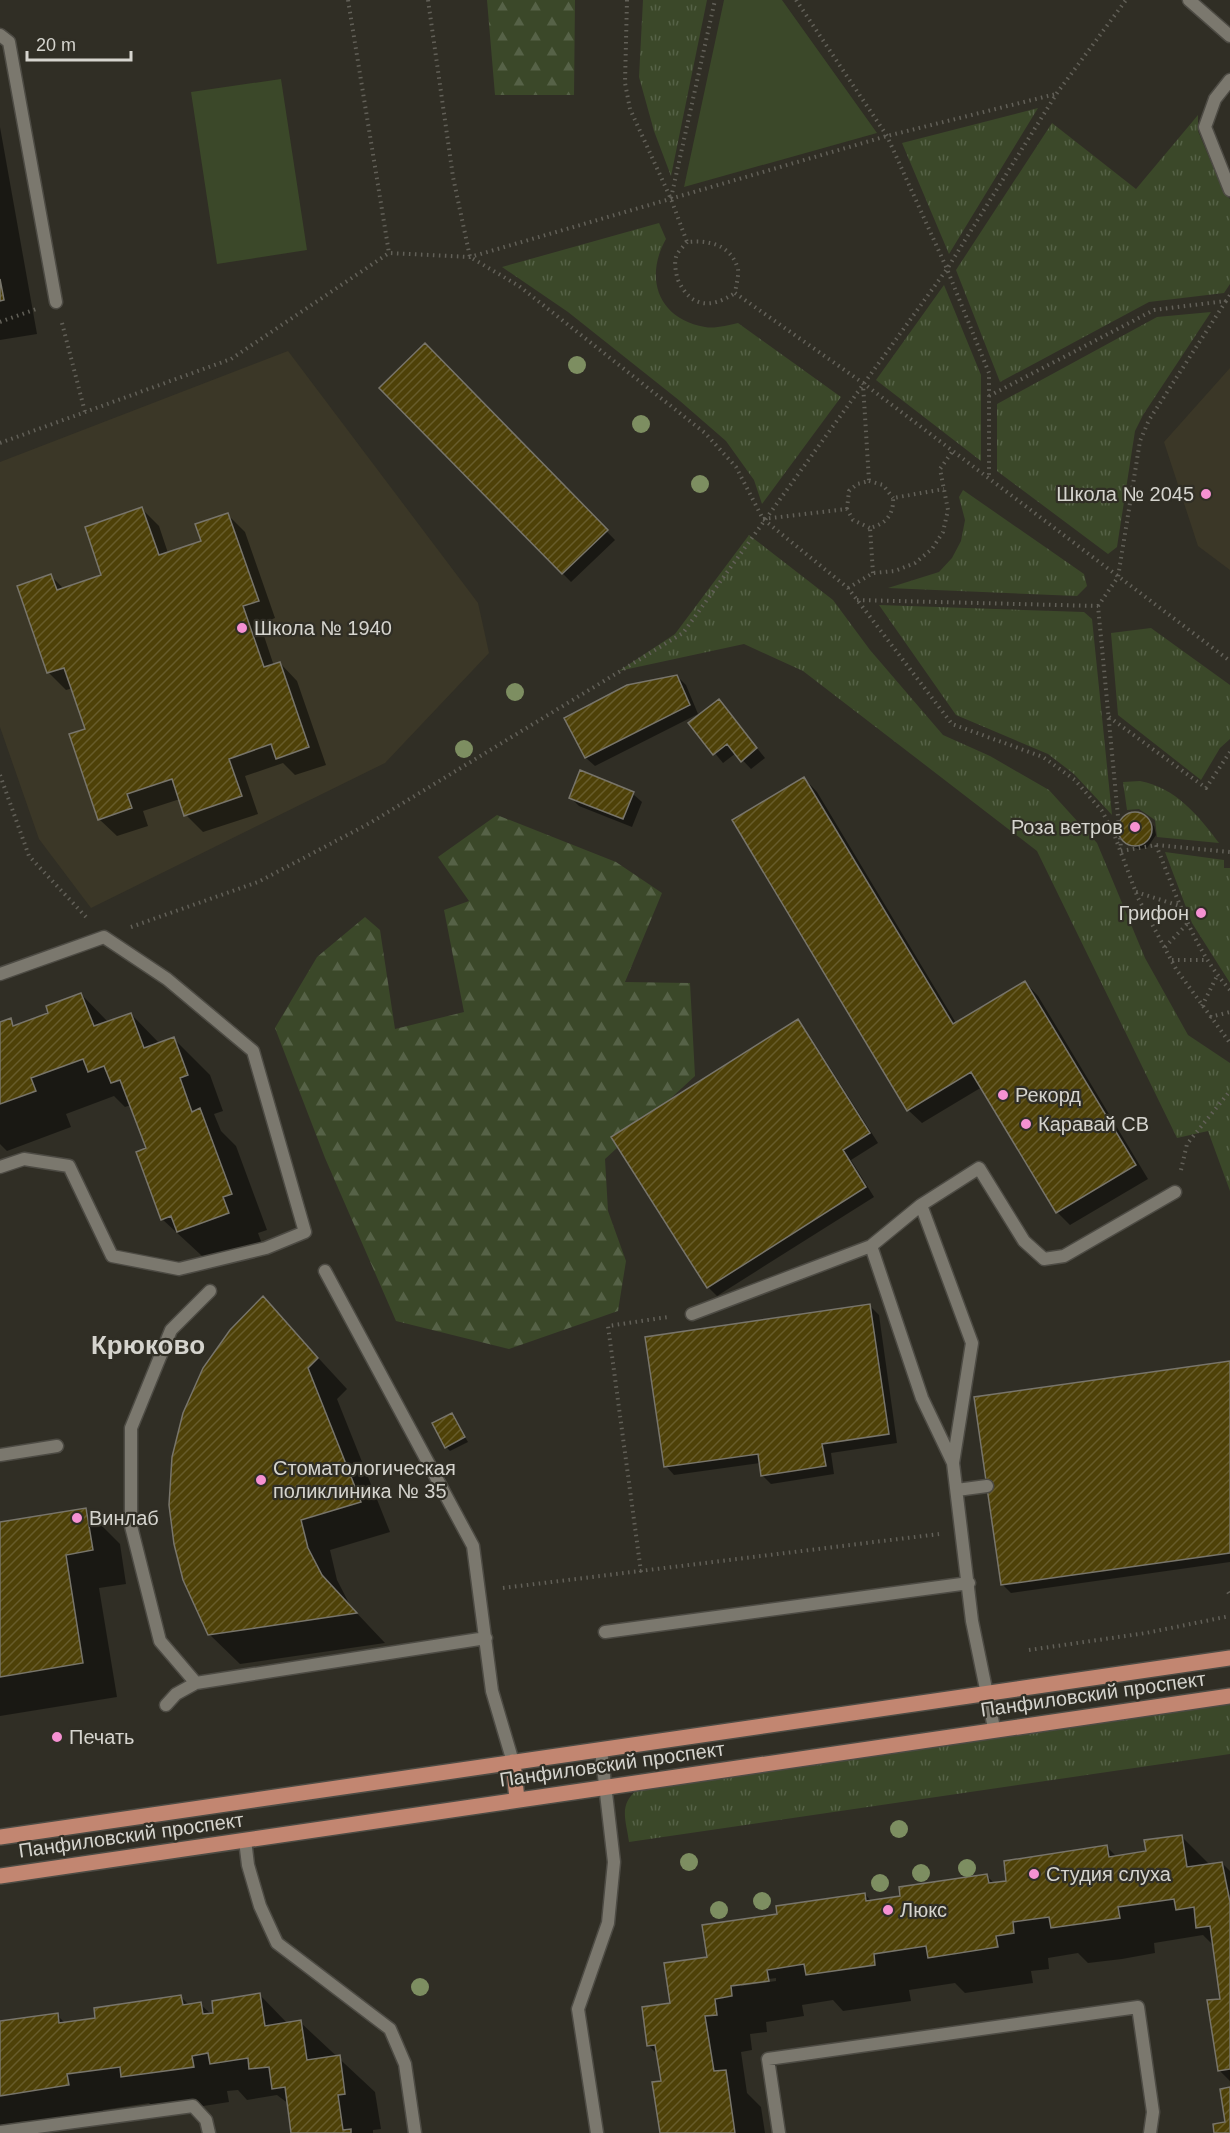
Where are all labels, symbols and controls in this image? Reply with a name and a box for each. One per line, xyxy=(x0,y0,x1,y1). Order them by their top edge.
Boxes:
scale bar xyxy=(27,24,130,62)
text: 20 m xyxy=(36,35,76,55)
place label: Школа № 2045 xyxy=(1056,483,1194,505)
marker: Школа № 2045 xyxy=(1199,487,1213,501)
place label: Школа № 1940 xyxy=(254,617,392,639)
marker: Школа № 1940 xyxy=(235,621,249,635)
place label: Роза ветров xyxy=(1011,816,1123,838)
marker: Роза ветров xyxy=(1128,820,1142,834)
place label: Грифон xyxy=(1118,902,1189,924)
marker: Грифон xyxy=(1194,906,1208,920)
place label: Рекорд xyxy=(1015,1084,1081,1106)
marker: Рекорд xyxy=(996,1088,1010,1102)
place label: Каравай СВ xyxy=(1038,1113,1149,1135)
marker: Каравай СВ xyxy=(1019,1117,1033,1131)
district label: Крюково xyxy=(91,1330,205,1360)
place label: Стоматологическая поликлиника № 35 xyxy=(273,1457,456,1502)
marker: Стоматологическая поликлиника № 35 xyxy=(254,1473,268,1487)
place label: Винлаб xyxy=(89,1507,159,1529)
marker: Винлаб xyxy=(70,1511,84,1525)
street label: Панфиловский проспект xyxy=(979,1667,1207,1721)
place label: Печать xyxy=(69,1726,135,1748)
marker: Печать xyxy=(50,1730,64,1744)
street label: Панфиловский проспект xyxy=(498,1737,726,1791)
street label: Панфиловский проспект xyxy=(17,1808,245,1862)
place label: Студия слуха xyxy=(1046,1863,1172,1885)
marker: Студия слуха xyxy=(1027,1867,1041,1881)
place label: Люкс xyxy=(900,1899,947,1921)
marker: Люкс xyxy=(881,1903,895,1917)

